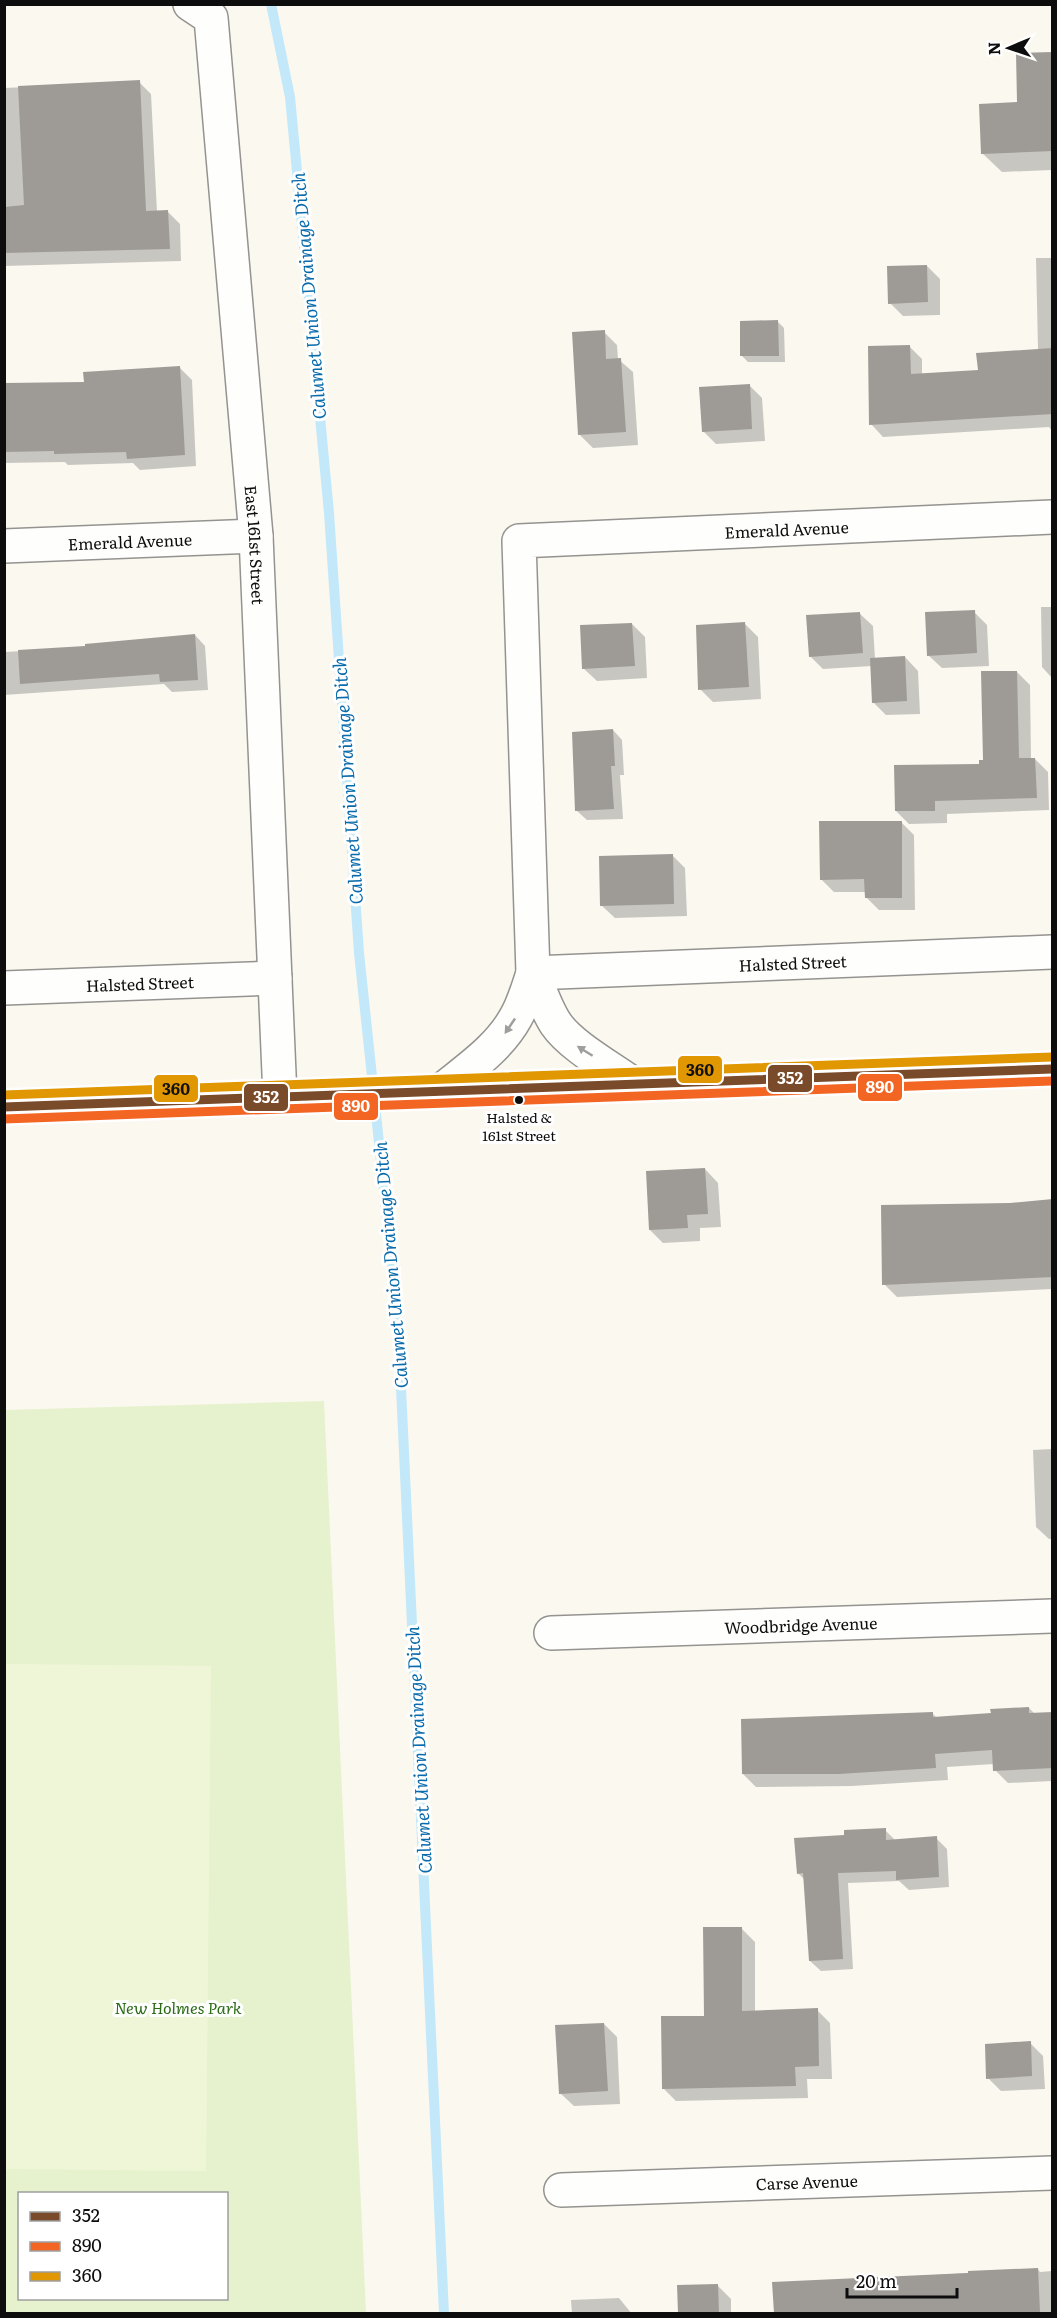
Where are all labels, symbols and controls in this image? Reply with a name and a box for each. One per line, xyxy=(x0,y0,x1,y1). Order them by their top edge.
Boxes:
north arrow xyxy=(979,18,1039,78)
text: N xyxy=(981,41,1005,56)
water label: Calumet Union Drainage Ditch xyxy=(284,171,332,421)
street label: East 161st Street xyxy=(240,484,271,606)
street label: Emerald Avenue xyxy=(724,514,849,544)
street label: Emerald Avenue xyxy=(67,527,193,555)
water label: Calumet Union Drainage Ditch xyxy=(325,656,369,906)
street label: Halsted Street xyxy=(738,948,848,977)
street label: Halsted Street xyxy=(85,969,195,997)
one-way arrow xyxy=(504,1018,516,1034)
one-way arrow xyxy=(577,1045,593,1056)
line badge: 360 xyxy=(677,1055,723,1084)
text: 360 xyxy=(686,1057,714,1081)
line badge: 352 xyxy=(767,1064,813,1093)
text: 352 xyxy=(777,1065,803,1089)
line badge: 890 xyxy=(857,1073,903,1102)
line badge: 360 xyxy=(153,1074,199,1103)
text: 890 xyxy=(866,1074,894,1098)
text: 360 xyxy=(162,1076,190,1100)
line badge: 352 xyxy=(243,1083,289,1112)
text: 352 xyxy=(253,1084,279,1108)
line badge: 890 xyxy=(333,1092,379,1121)
text: 890 xyxy=(342,1093,370,1117)
marker: Halsted & 161st Street xyxy=(513,1094,525,1106)
place label: Halsted & 161st Street xyxy=(482,1107,556,1145)
water label: Calumet Union Drainage Ditch xyxy=(366,1140,414,1390)
street label: Woodbridge Avenue xyxy=(724,1610,878,1639)
water label: Calumet Union Drainage Ditch xyxy=(398,1625,438,1874)
park label: New Holmes Park xyxy=(114,1995,242,2019)
street label: Carse Avenue xyxy=(755,2168,858,2195)
legend xyxy=(18,2192,228,2300)
text: 352 xyxy=(72,2201,100,2228)
text: 890 xyxy=(72,2231,102,2258)
text: 360 xyxy=(72,2261,102,2288)
scale bar xyxy=(847,2261,956,2299)
text: 20 m xyxy=(856,2267,897,2294)

